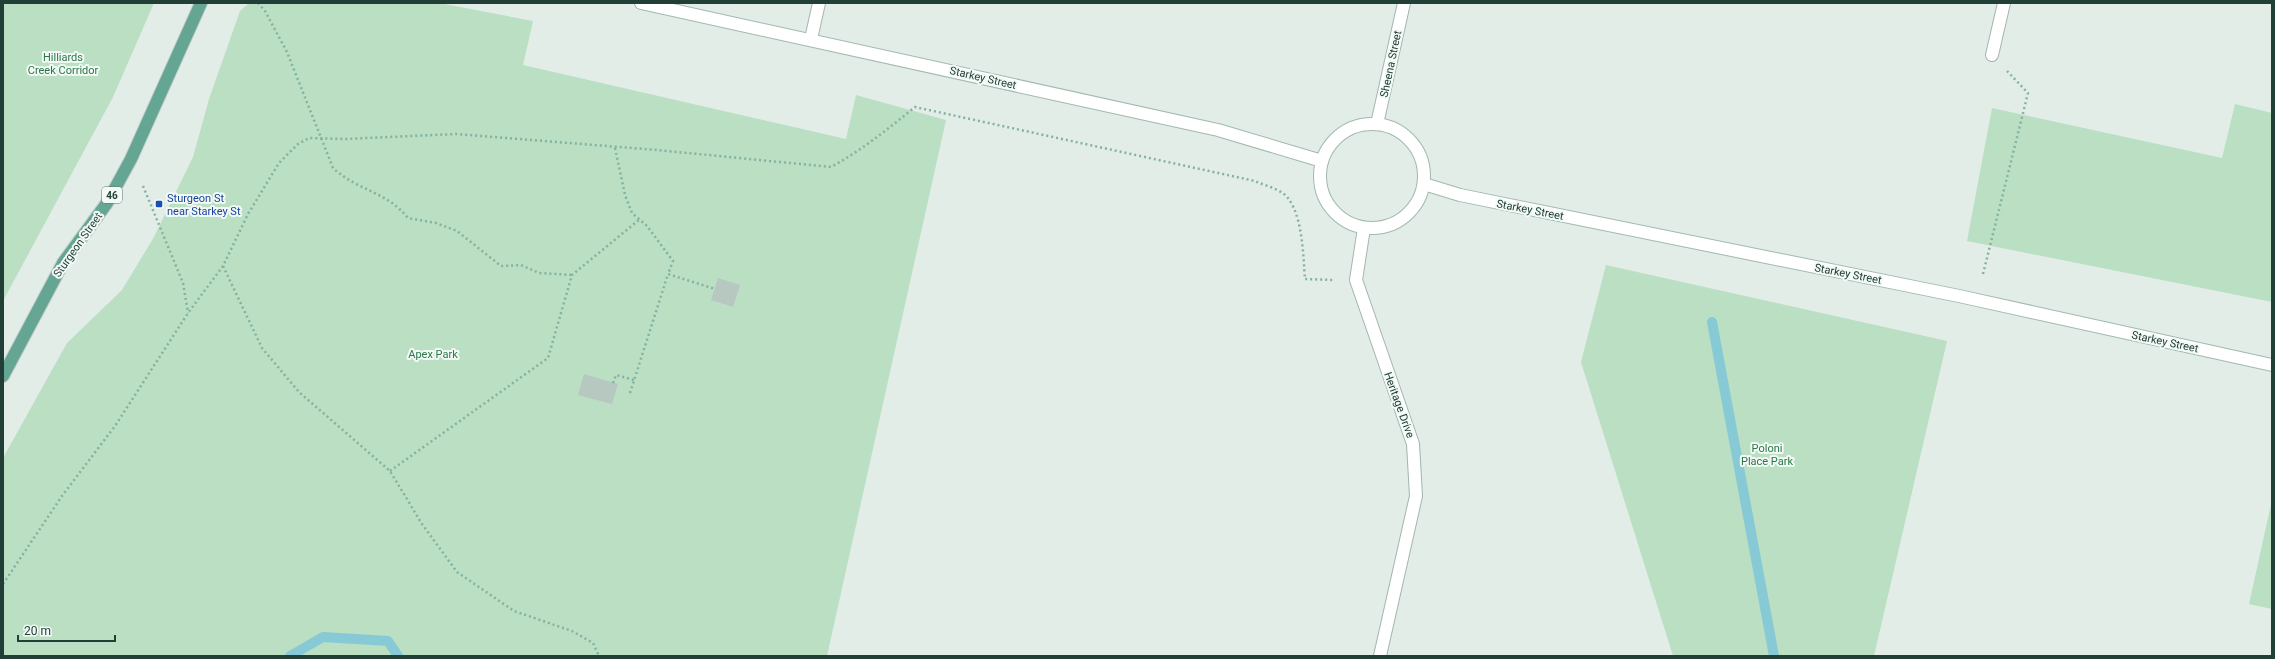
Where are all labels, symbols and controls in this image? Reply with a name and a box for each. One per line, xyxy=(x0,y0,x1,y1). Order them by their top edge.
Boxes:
street label: Sheena Street xyxy=(1378,29,1405,99)
park label: Hilliards Creek Corridor xyxy=(28,51,99,77)
street label: Starkey Street xyxy=(948,64,1018,92)
road number: 46 xyxy=(102,187,122,203)
place label: Sturgeon St near Starkey St xyxy=(167,192,241,218)
street label: Starkey Street xyxy=(1495,197,1565,223)
marker: Sturgeon St near Starkey St xyxy=(154,199,164,209)
street label: Sturgeon Street xyxy=(51,210,105,280)
street label: Starkey Street xyxy=(1813,261,1883,287)
street label: Starkey Street xyxy=(2130,329,2200,356)
park label: Apex Park xyxy=(408,348,458,361)
street label: Heritage Drive xyxy=(1381,370,1417,440)
park label: Poloni Place Park xyxy=(1741,442,1793,468)
scale bar xyxy=(18,617,115,643)
text: 20 m xyxy=(24,624,51,638)

